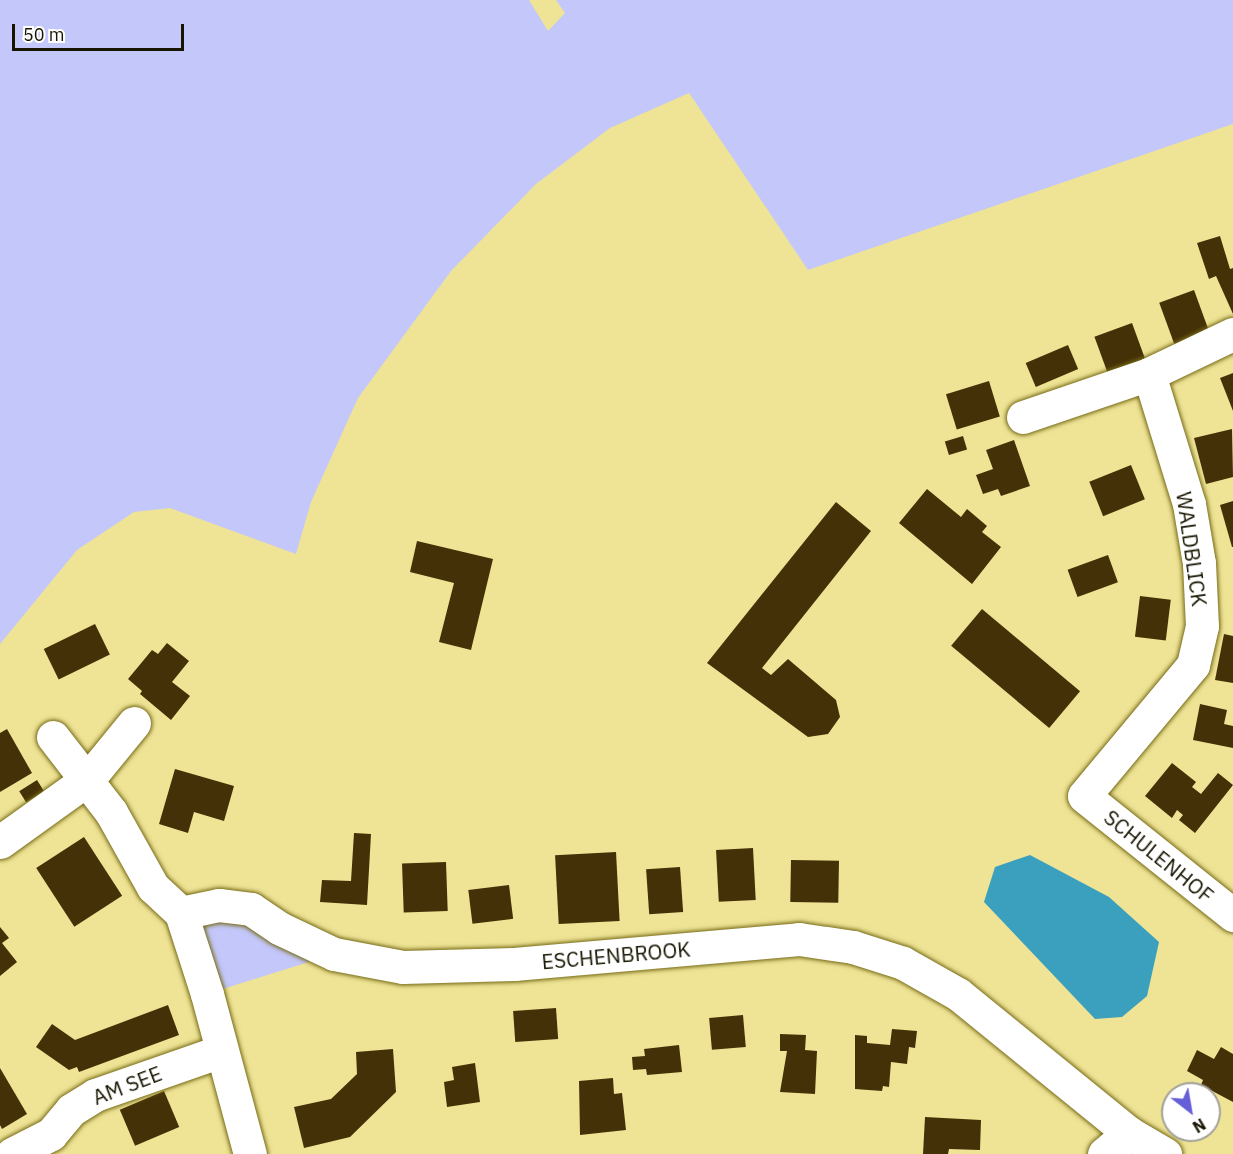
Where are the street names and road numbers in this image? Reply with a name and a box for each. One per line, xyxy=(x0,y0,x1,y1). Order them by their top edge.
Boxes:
street label: WALDBLICK xyxy=(1171,490,1213,608)
street label: SCHULENHOF xyxy=(1099,804,1219,908)
street label: ESCHENBROOK xyxy=(540,936,692,974)
street label: AM SEE xyxy=(89,1060,165,1110)

